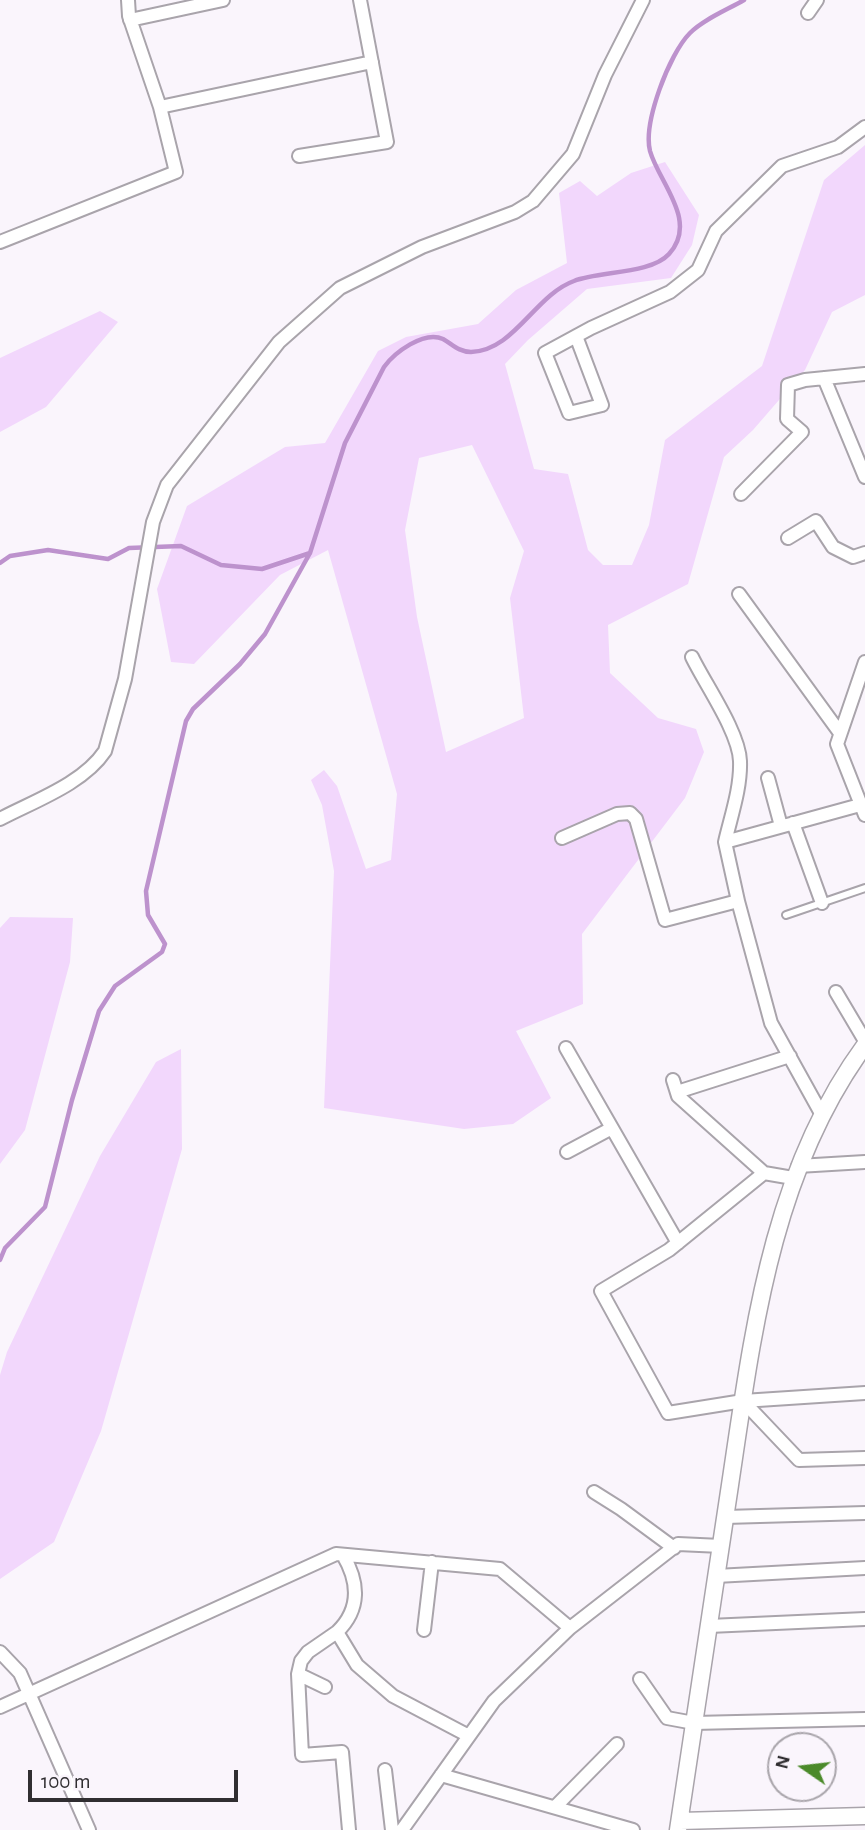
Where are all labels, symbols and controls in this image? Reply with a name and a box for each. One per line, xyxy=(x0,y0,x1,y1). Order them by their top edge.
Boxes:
north arrow xyxy=(767,1732,837,1802)
text: N xyxy=(772,1754,794,1771)
scale bar xyxy=(32,1756,242,1800)
text: 100 m xyxy=(41,1771,91,1792)

